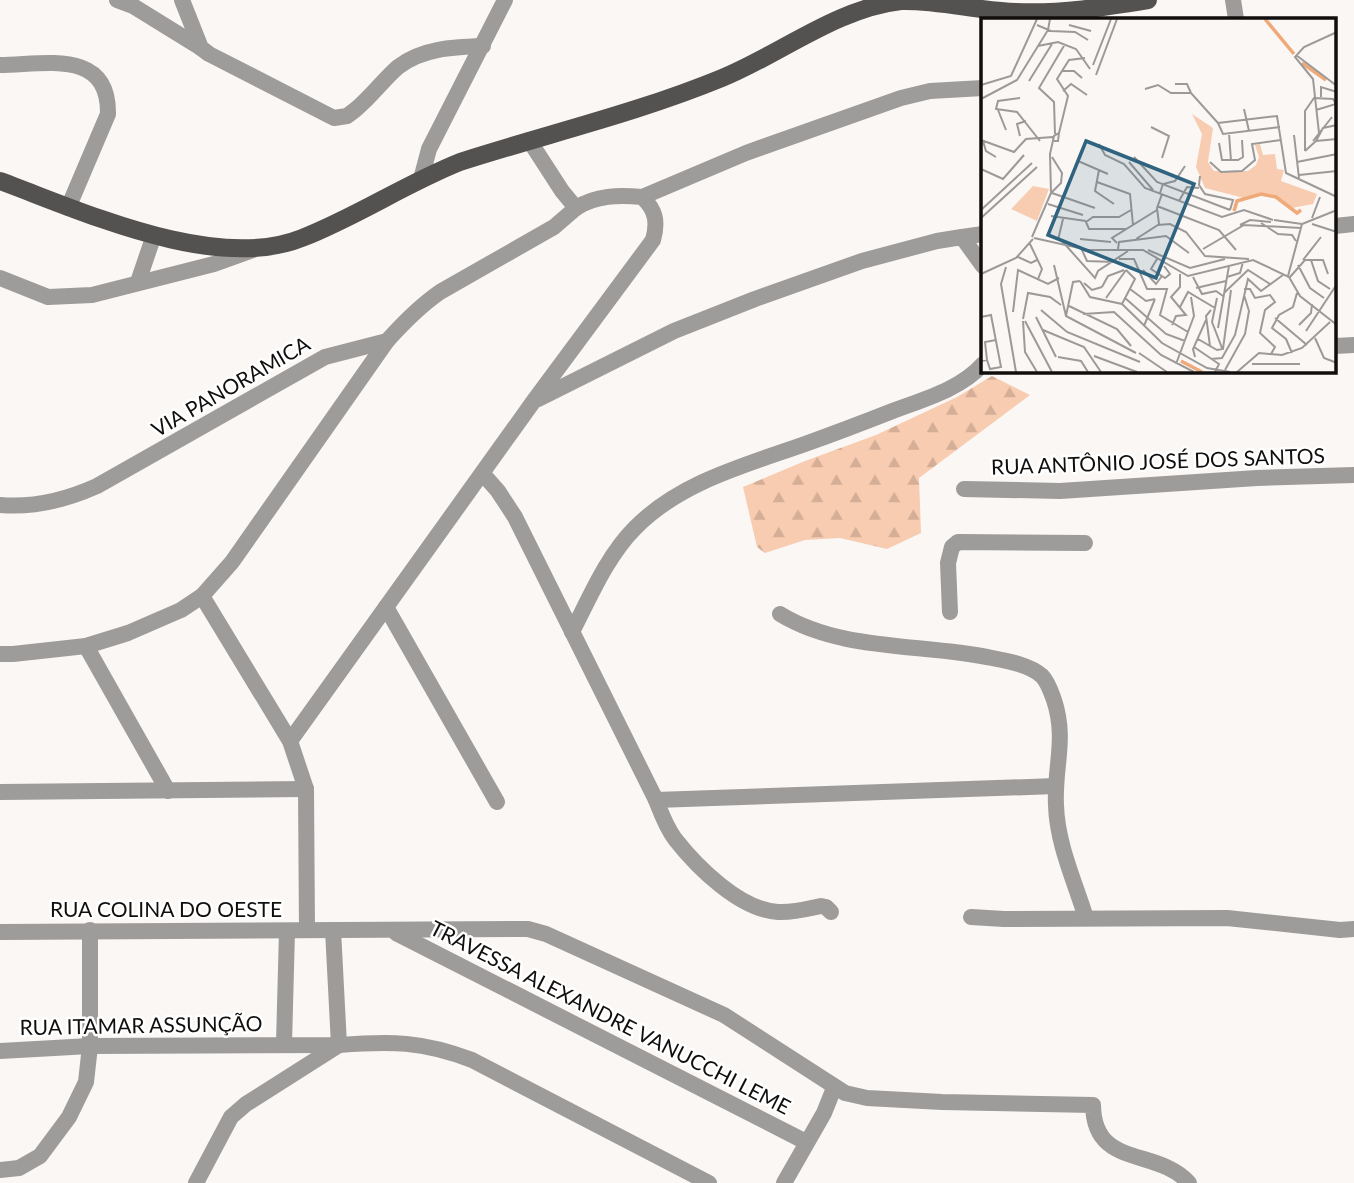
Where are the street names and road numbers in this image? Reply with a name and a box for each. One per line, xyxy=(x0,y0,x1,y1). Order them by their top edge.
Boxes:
street label: VIA PANORAMICA xyxy=(147,330,315,441)
street label: RUA ANTÔNIO JOSÉ DOS SANTOS xyxy=(991,442,1325,479)
street label: RUA COLINA DO OESTE xyxy=(50,896,282,921)
street label: TRAVESSA ALEXANDRE VANUCCHI LEME xyxy=(426,915,795,1119)
street label: RUA ITAMAR ASSUNÇÃO xyxy=(19,1010,263,1039)

